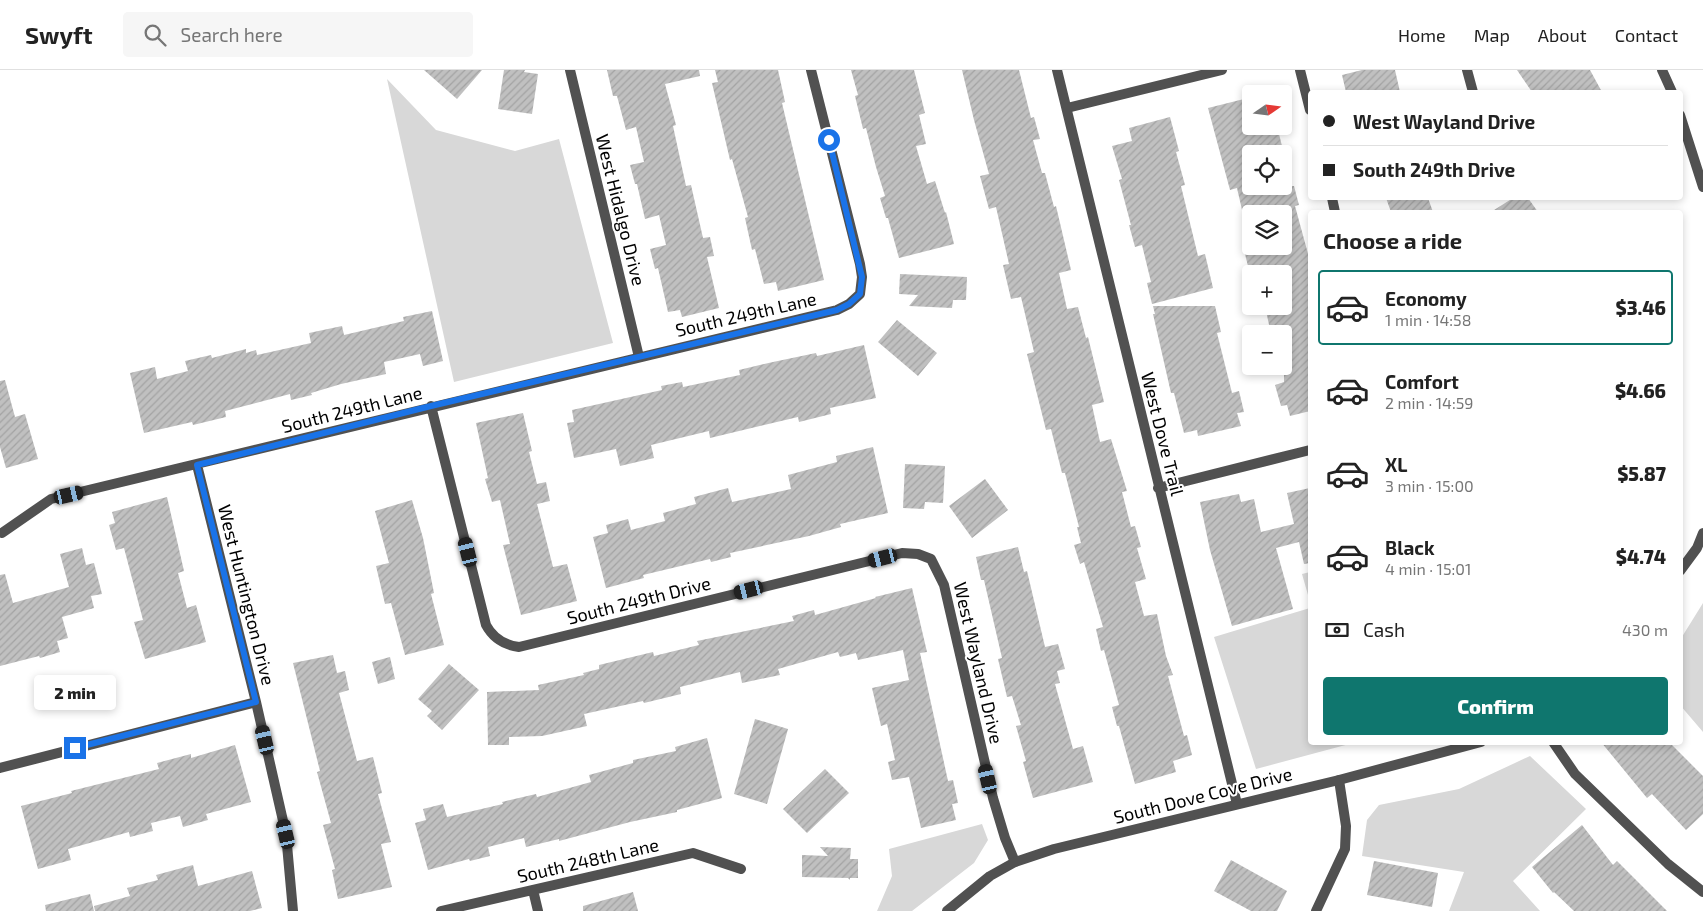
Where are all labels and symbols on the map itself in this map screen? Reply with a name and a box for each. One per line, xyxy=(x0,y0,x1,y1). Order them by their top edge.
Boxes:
north arrow xyxy=(1242,85,1292,135)
route start xyxy=(818,129,840,151)
street label: West Hidalgo Drive xyxy=(591,132,650,288)
street label: South 249th Lane xyxy=(673,287,818,341)
street label: West Dove Trail xyxy=(1137,370,1189,499)
street label: South 249th Lane xyxy=(279,381,424,437)
car xyxy=(52,484,85,506)
street label: West Huntington Drive xyxy=(214,502,280,687)
car xyxy=(457,536,478,568)
car xyxy=(866,547,899,569)
street label: South 249th Drive xyxy=(565,572,713,629)
car xyxy=(732,579,765,601)
street label: West Wayland Drive xyxy=(950,580,1008,746)
callout: 2 min xyxy=(34,676,116,710)
car xyxy=(254,724,275,756)
route end xyxy=(64,737,86,759)
street label: South Dove Cove Drive xyxy=(1111,762,1294,828)
car xyxy=(977,763,998,795)
car xyxy=(275,818,296,850)
street label: South 248th Lane xyxy=(515,833,661,887)

